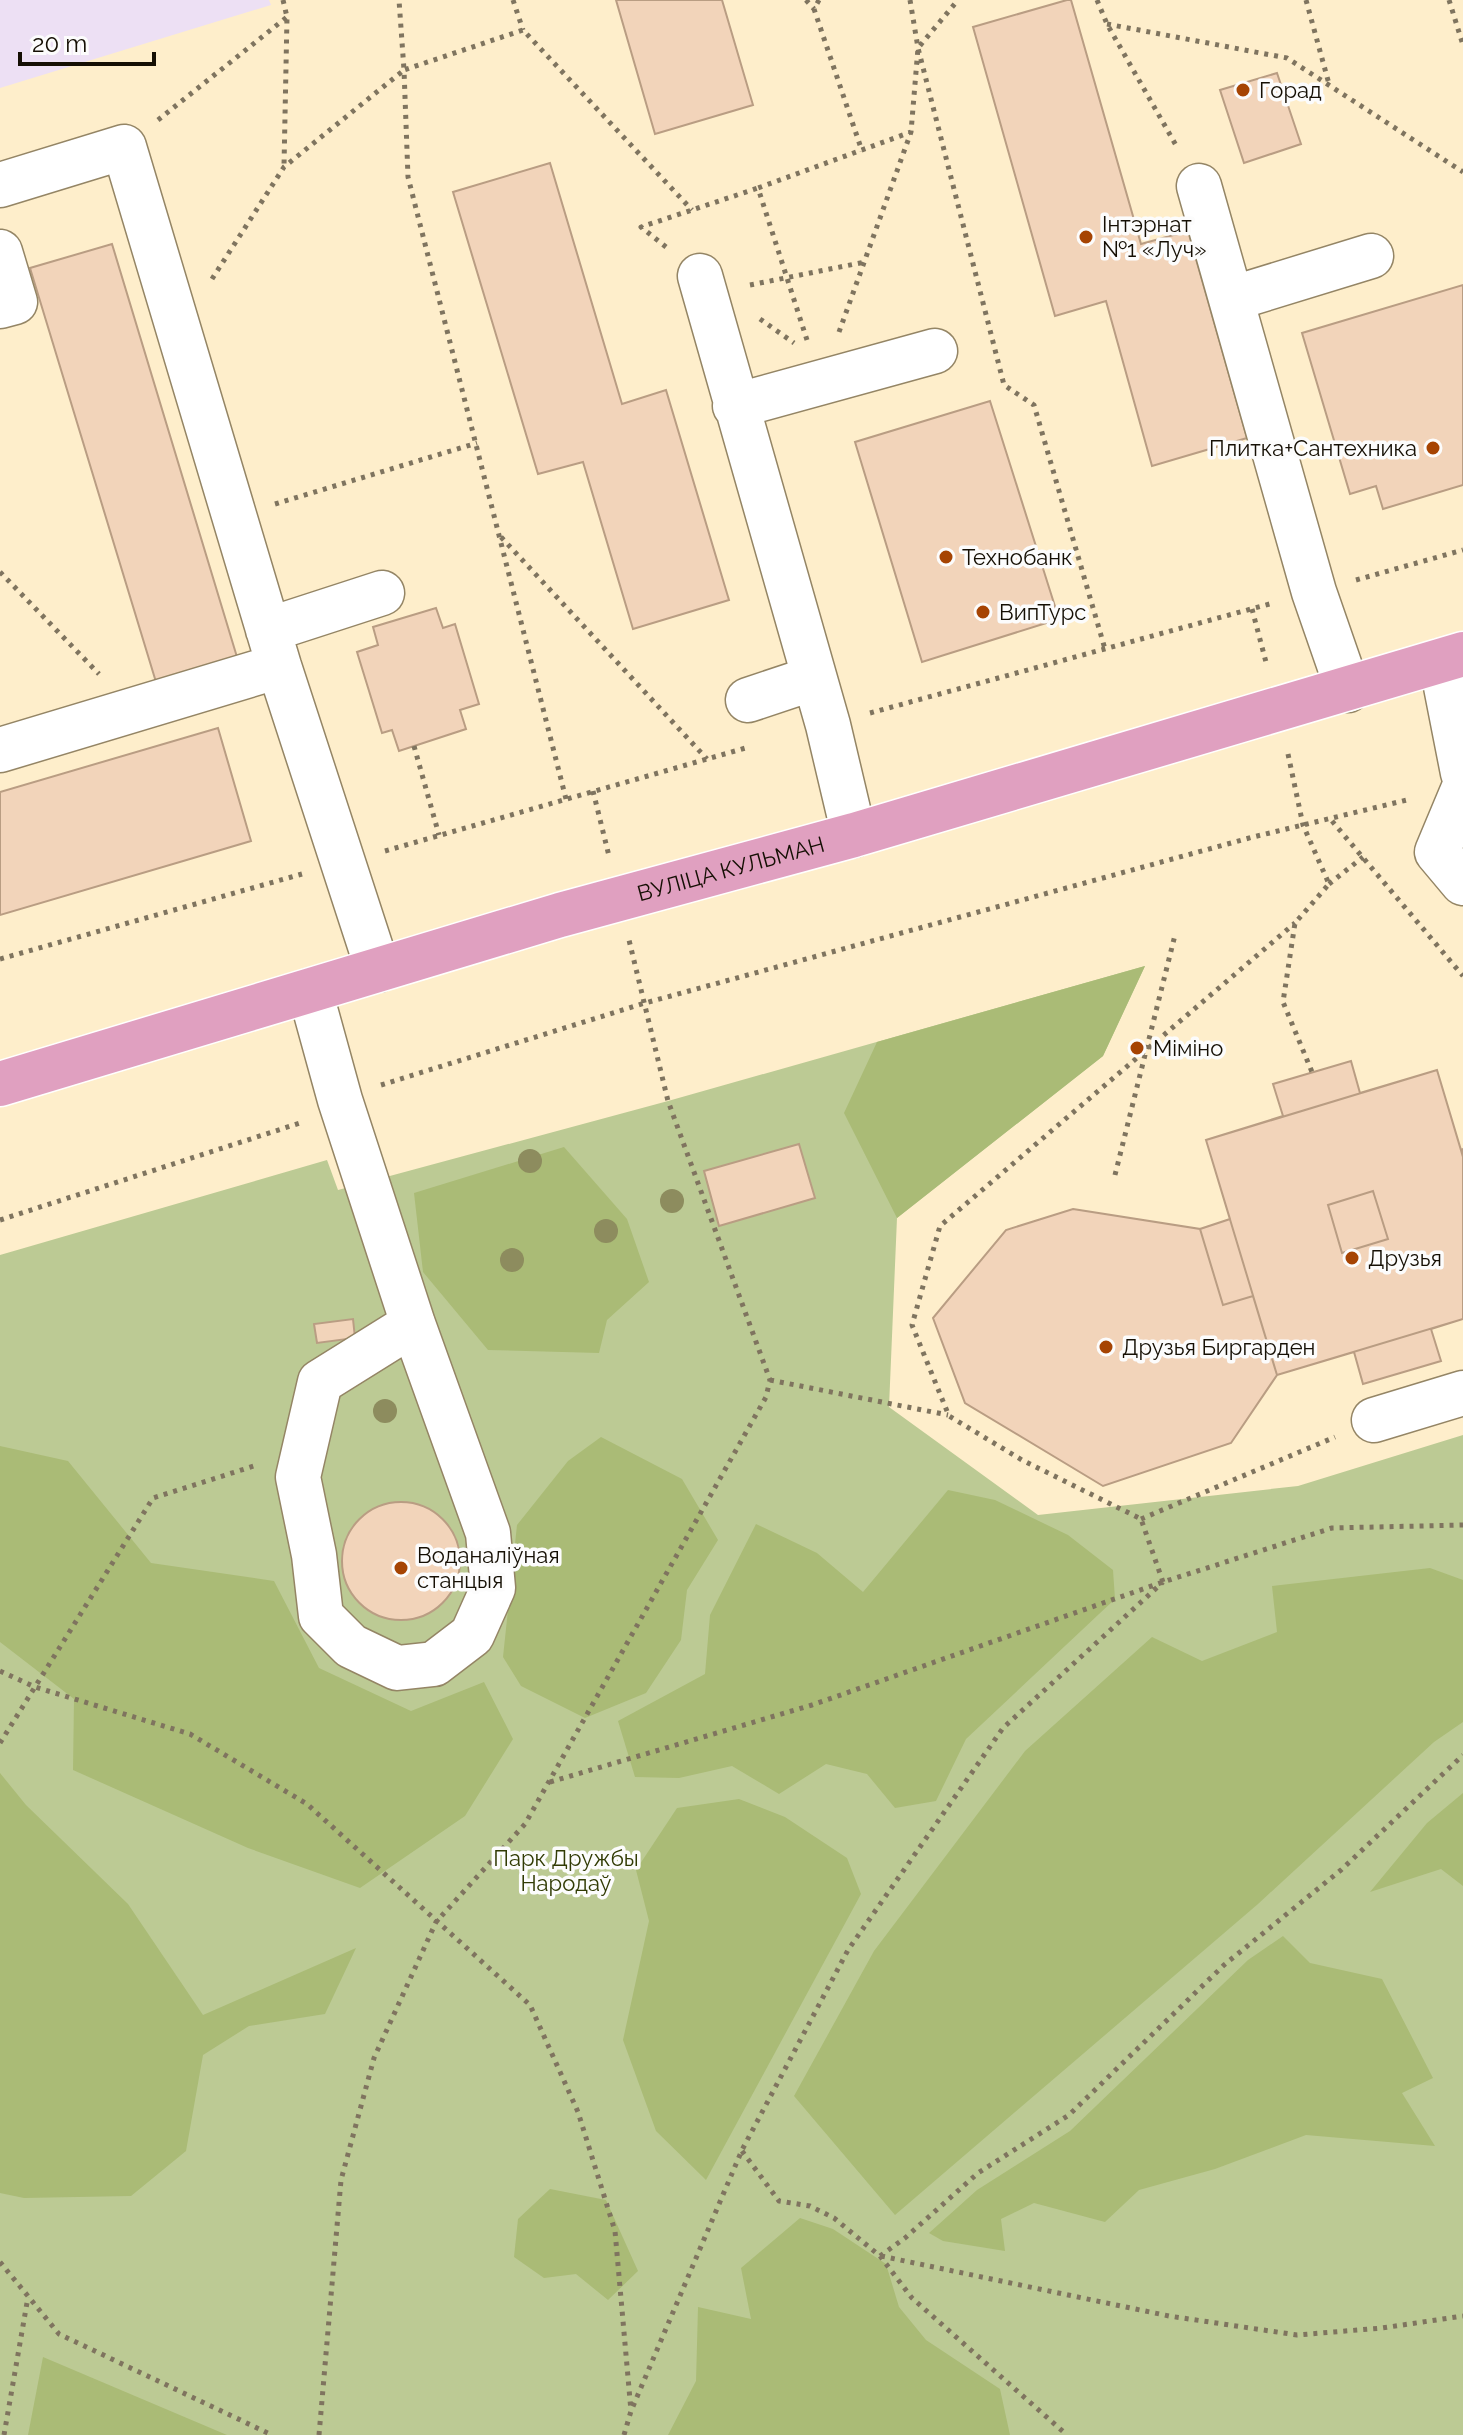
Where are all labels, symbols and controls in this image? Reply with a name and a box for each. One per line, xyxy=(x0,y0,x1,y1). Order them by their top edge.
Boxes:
scale bar xyxy=(20,16,154,66)
text: 20 m xyxy=(32,29,87,58)
place label: Горад xyxy=(1259,77,1322,103)
marker: Горад xyxy=(1234,81,1252,99)
place label: Інтэрнат №1 «Луч» xyxy=(1102,211,1207,262)
marker: Інтэрнат №1 «Луч» xyxy=(1077,228,1095,246)
place label: Плитка+Сантехника xyxy=(1209,435,1417,461)
marker: Плитка+Сантехника xyxy=(1424,439,1442,457)
place label: Технобанк xyxy=(962,544,1073,570)
marker: Технобанк xyxy=(937,548,955,566)
place label: ВипТурс xyxy=(999,599,1086,625)
marker: ВипТурс xyxy=(974,603,992,621)
street label: ВУЛІЦА КУЛЬМАН xyxy=(634,831,827,906)
place label: Міміно xyxy=(1153,1035,1223,1061)
marker: Міміно xyxy=(1128,1039,1146,1057)
place label: Друзья xyxy=(1368,1245,1442,1271)
marker: Друзья xyxy=(1343,1249,1361,1267)
place label: Друзья Биргарден xyxy=(1122,1334,1315,1360)
marker: Друзья Биргарден xyxy=(1097,1338,1115,1356)
place label: Воданаліўная станцыя xyxy=(417,1542,560,1593)
marker: Воданаліўная станцыя xyxy=(392,1559,410,1577)
park label: Парк Дружбы Народаў xyxy=(493,1845,639,1896)

